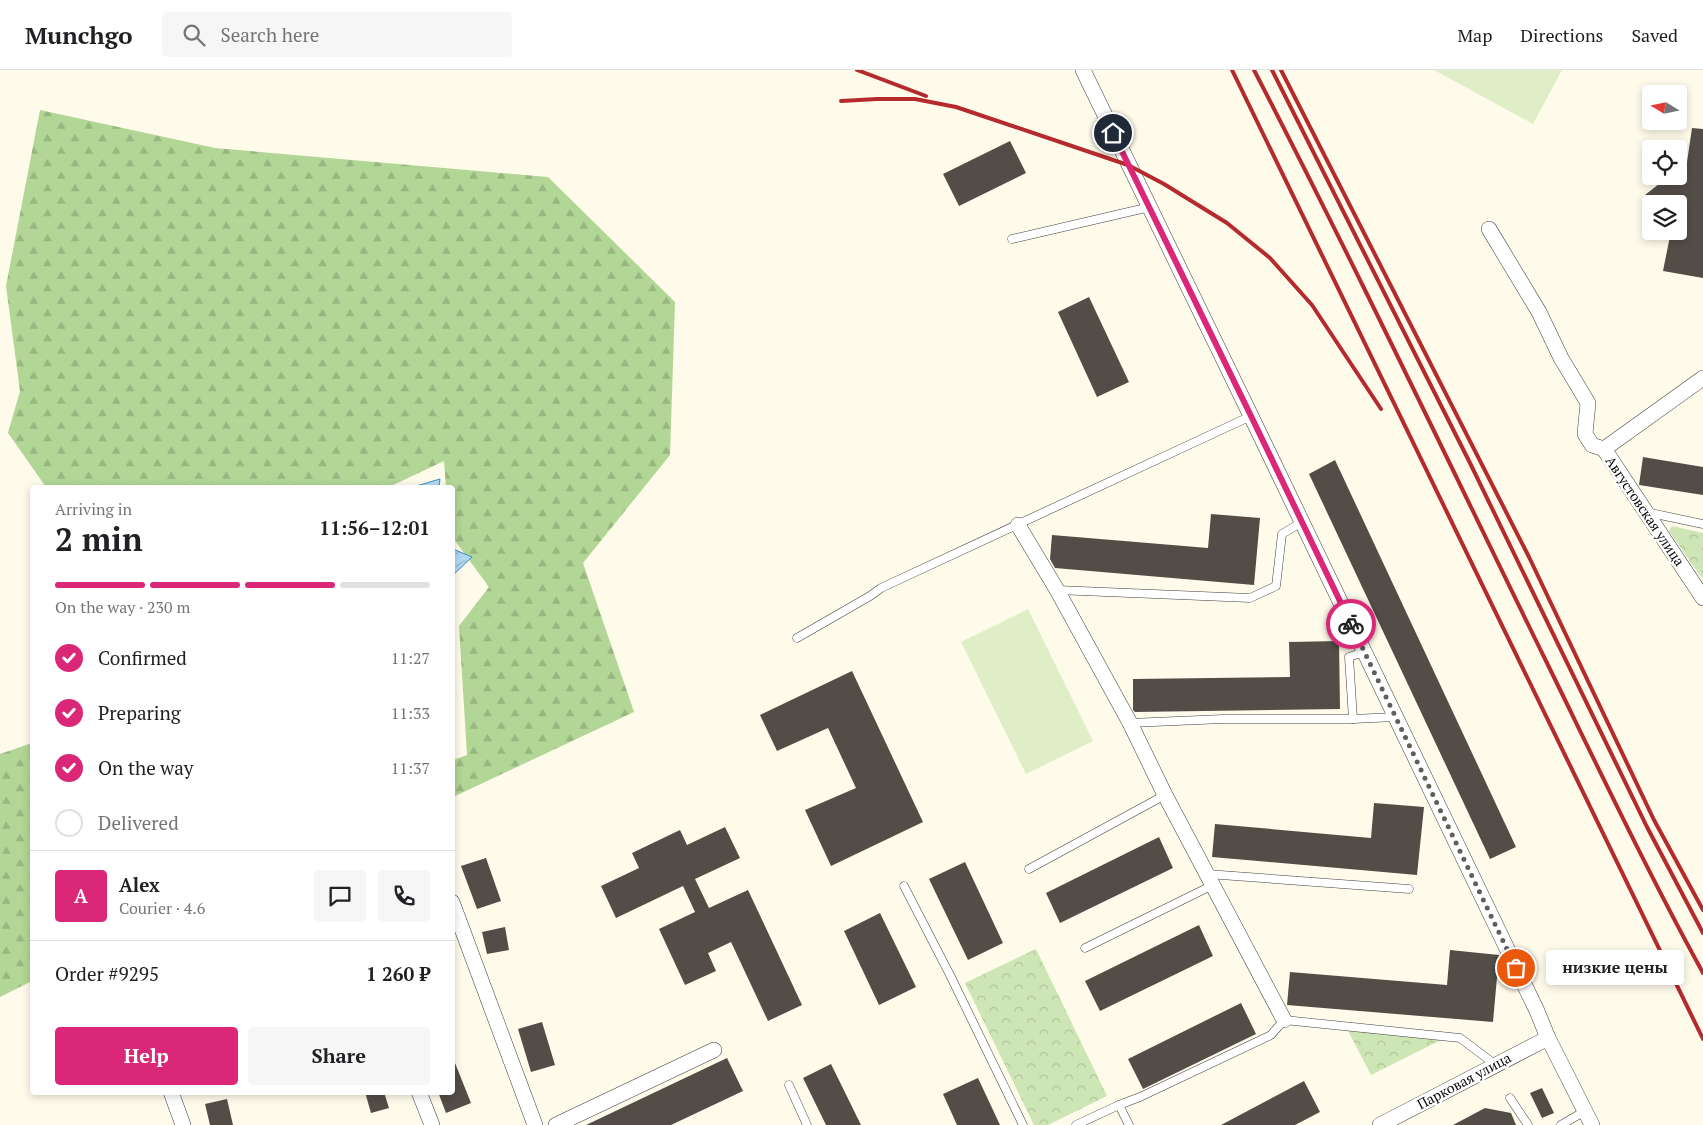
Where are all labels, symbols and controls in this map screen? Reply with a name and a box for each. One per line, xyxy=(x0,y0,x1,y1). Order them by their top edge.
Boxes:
search box xyxy=(162,12,512,57)
text: Munchgo xyxy=(25,19,132,51)
icon: search xyxy=(180,21,208,49)
text: Search here xyxy=(220,22,319,47)
text: Map xyxy=(1457,23,1492,47)
text: Directions xyxy=(1520,23,1603,47)
text: Saved xyxy=(1631,23,1678,47)
north arrow xyxy=(1642,85,1688,130)
map controls xyxy=(1642,85,1687,240)
pin xyxy=(1092,112,1134,154)
icon: home xyxy=(1099,119,1127,147)
button: locate xyxy=(1642,140,1687,185)
button: layers xyxy=(1642,195,1687,240)
street label: Августовская улица xyxy=(1602,452,1689,569)
text: Arriving in xyxy=(55,498,132,520)
text: 11:56–12:01 xyxy=(319,515,430,540)
text: 2 min xyxy=(55,518,143,560)
text: On the way · 230 m xyxy=(55,596,190,618)
courier xyxy=(1326,599,1376,649)
icon: bike xyxy=(1337,610,1365,638)
icon: check xyxy=(55,644,83,672)
text: Confirmed xyxy=(98,645,187,670)
text: 11:27 xyxy=(391,647,430,669)
icon: check xyxy=(55,699,83,727)
text: Preparing xyxy=(98,700,181,725)
text: 11:33 xyxy=(391,702,430,724)
icon: check xyxy=(55,754,83,782)
text: On the way xyxy=(98,755,193,780)
text: 11:37 xyxy=(391,757,430,779)
text: Delivered xyxy=(98,810,179,835)
button: chat xyxy=(314,870,366,922)
button: phone xyxy=(378,870,430,922)
text: Alex xyxy=(119,872,160,897)
text: A xyxy=(74,883,88,908)
text: Courier · 4.6 xyxy=(119,897,205,919)
pin xyxy=(1495,947,1537,989)
callout: низкие цены xyxy=(1546,950,1684,986)
icon: bag xyxy=(1502,954,1530,982)
text: низкие цены xyxy=(1562,956,1668,978)
text: Order #9295 xyxy=(55,961,159,986)
text: 1 260 ₽ xyxy=(366,961,430,986)
button: Help xyxy=(55,1027,238,1085)
button: Share xyxy=(248,1027,430,1085)
street label: Парковая улица xyxy=(1413,1048,1514,1113)

